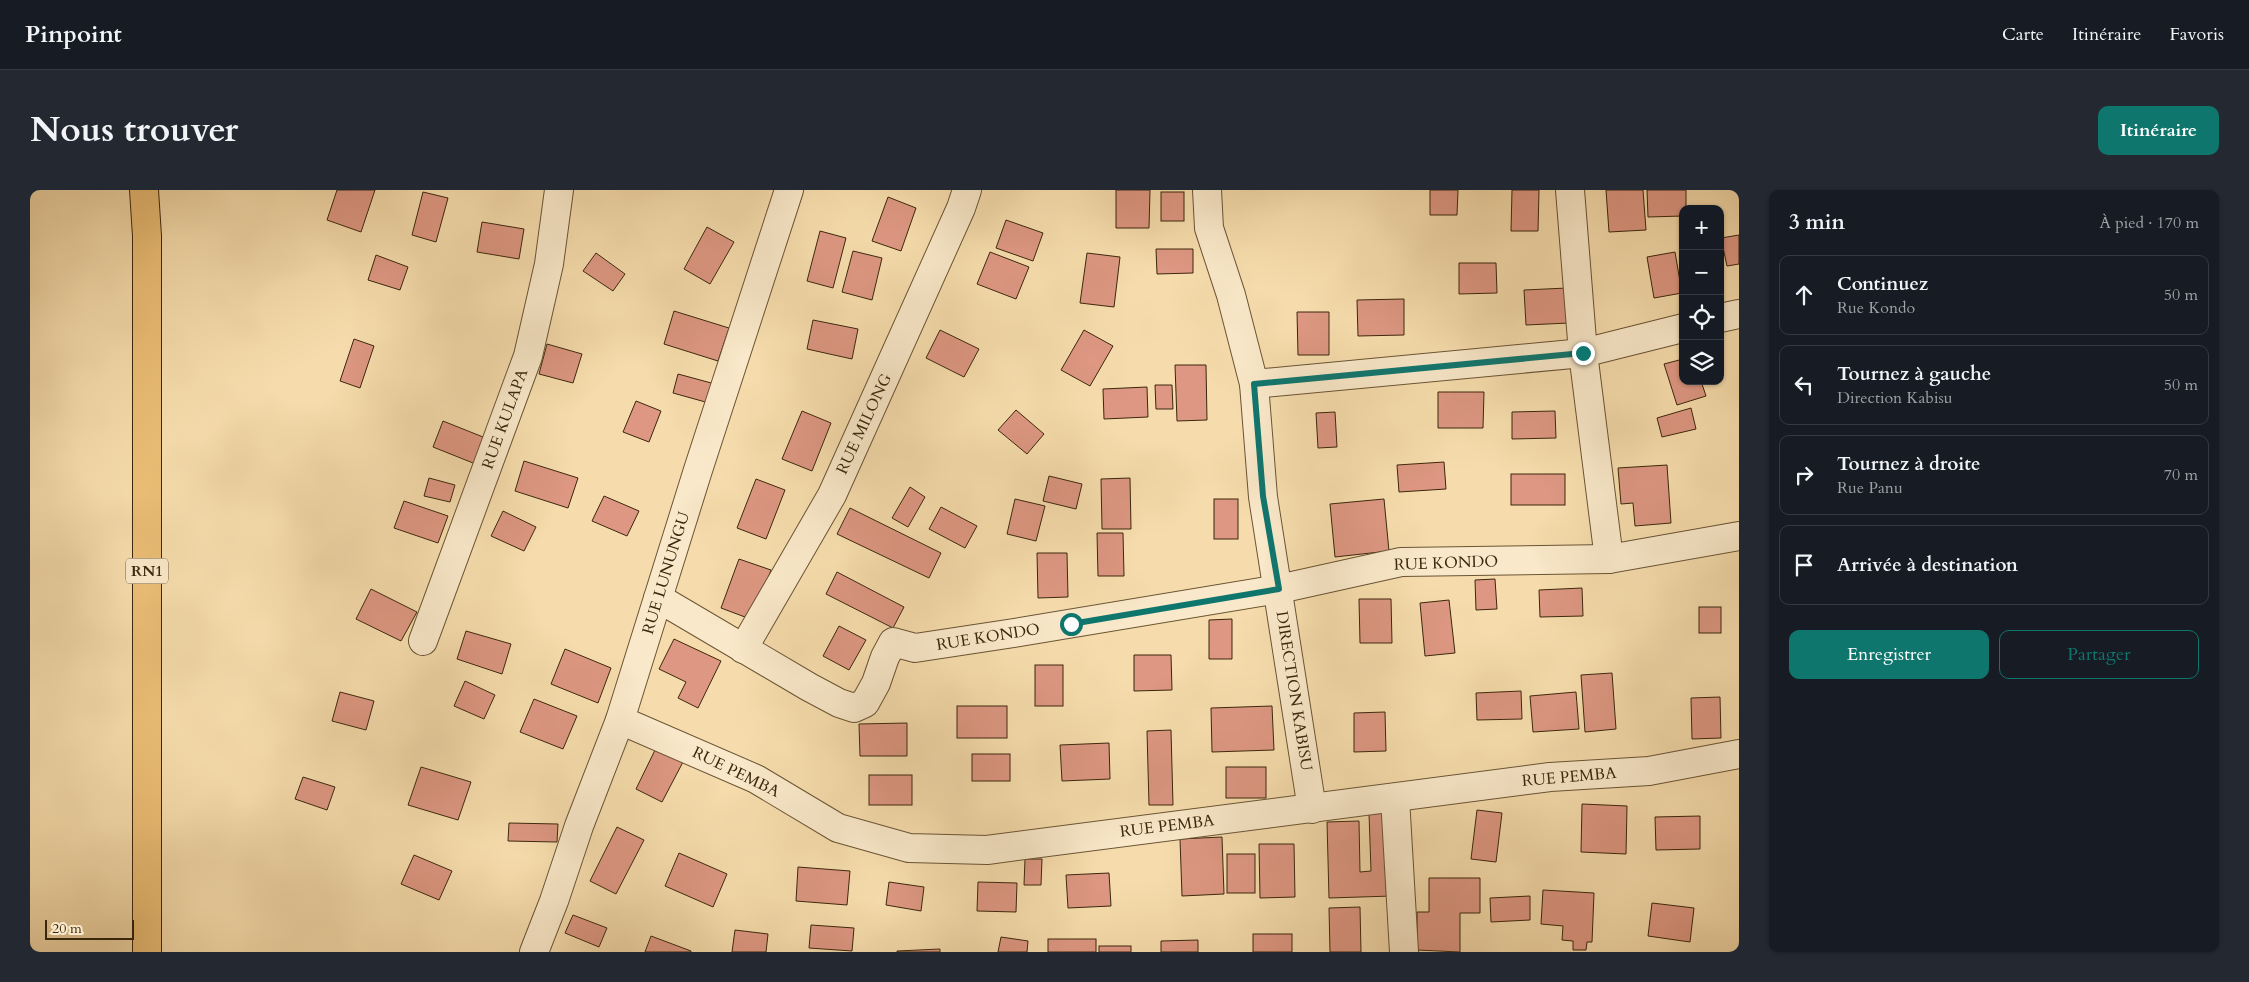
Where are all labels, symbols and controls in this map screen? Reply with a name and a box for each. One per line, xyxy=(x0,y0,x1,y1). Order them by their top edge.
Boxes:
text: Pinpoint xyxy=(25,18,122,51)
text: Carte xyxy=(2002,22,2044,47)
text: Itinéraire xyxy=(2072,22,2141,47)
text: Favoris xyxy=(2169,22,2224,47)
text: Nous trouver xyxy=(30,106,238,154)
button: Itinéraire xyxy=(2098,106,2219,155)
map controls xyxy=(1679,205,1724,385)
button: + xyxy=(1679,205,1724,250)
text: 3 min xyxy=(1789,208,1845,237)
text: À pied · 170 m xyxy=(2099,212,2199,234)
button: − xyxy=(1679,250,1724,295)
text: Continuez xyxy=(1837,271,1928,297)
icon: ahead xyxy=(1790,281,1818,309)
text: 50 m xyxy=(2164,284,2198,306)
button: locate xyxy=(1679,295,1724,340)
text: Rue Kondo xyxy=(1837,297,1915,319)
button: layers xyxy=(1679,340,1724,385)
route end xyxy=(1572,342,1595,365)
text: Tournez à gauche xyxy=(1837,361,1991,387)
street label: RUE KULAPA xyxy=(477,365,534,472)
street label: RUE MILONG xyxy=(831,370,897,478)
icon: left xyxy=(1790,371,1818,399)
text: 50 m xyxy=(2164,374,2198,396)
text: Direction Kabisu xyxy=(1837,387,1953,409)
text: Tournez à droite xyxy=(1837,451,1980,477)
icon: right xyxy=(1790,461,1818,489)
text: 70 m xyxy=(2164,464,2198,486)
text: Rue Panu xyxy=(1837,477,1903,499)
street label: RUE LUNUNGU xyxy=(637,509,695,637)
street label: RUE KONDO xyxy=(1393,550,1499,576)
icon: arrive xyxy=(1790,551,1818,579)
text: Arrivée à destination xyxy=(1837,552,2018,578)
road number: RN1 xyxy=(126,558,168,584)
street label: DIRECTION KABISU xyxy=(1271,610,1317,772)
route start xyxy=(1060,613,1083,636)
street label: RUE KONDO xyxy=(935,618,1041,656)
button: Enregistrer xyxy=(1789,630,1989,679)
button: Partager xyxy=(1999,630,2199,679)
street label: RUE PEMBA xyxy=(688,741,784,803)
street label: RUE PEMBA xyxy=(1521,762,1618,792)
street label: RUE PEMBA xyxy=(1119,809,1216,843)
scale bar xyxy=(45,917,134,940)
text: 20 m xyxy=(52,919,82,938)

